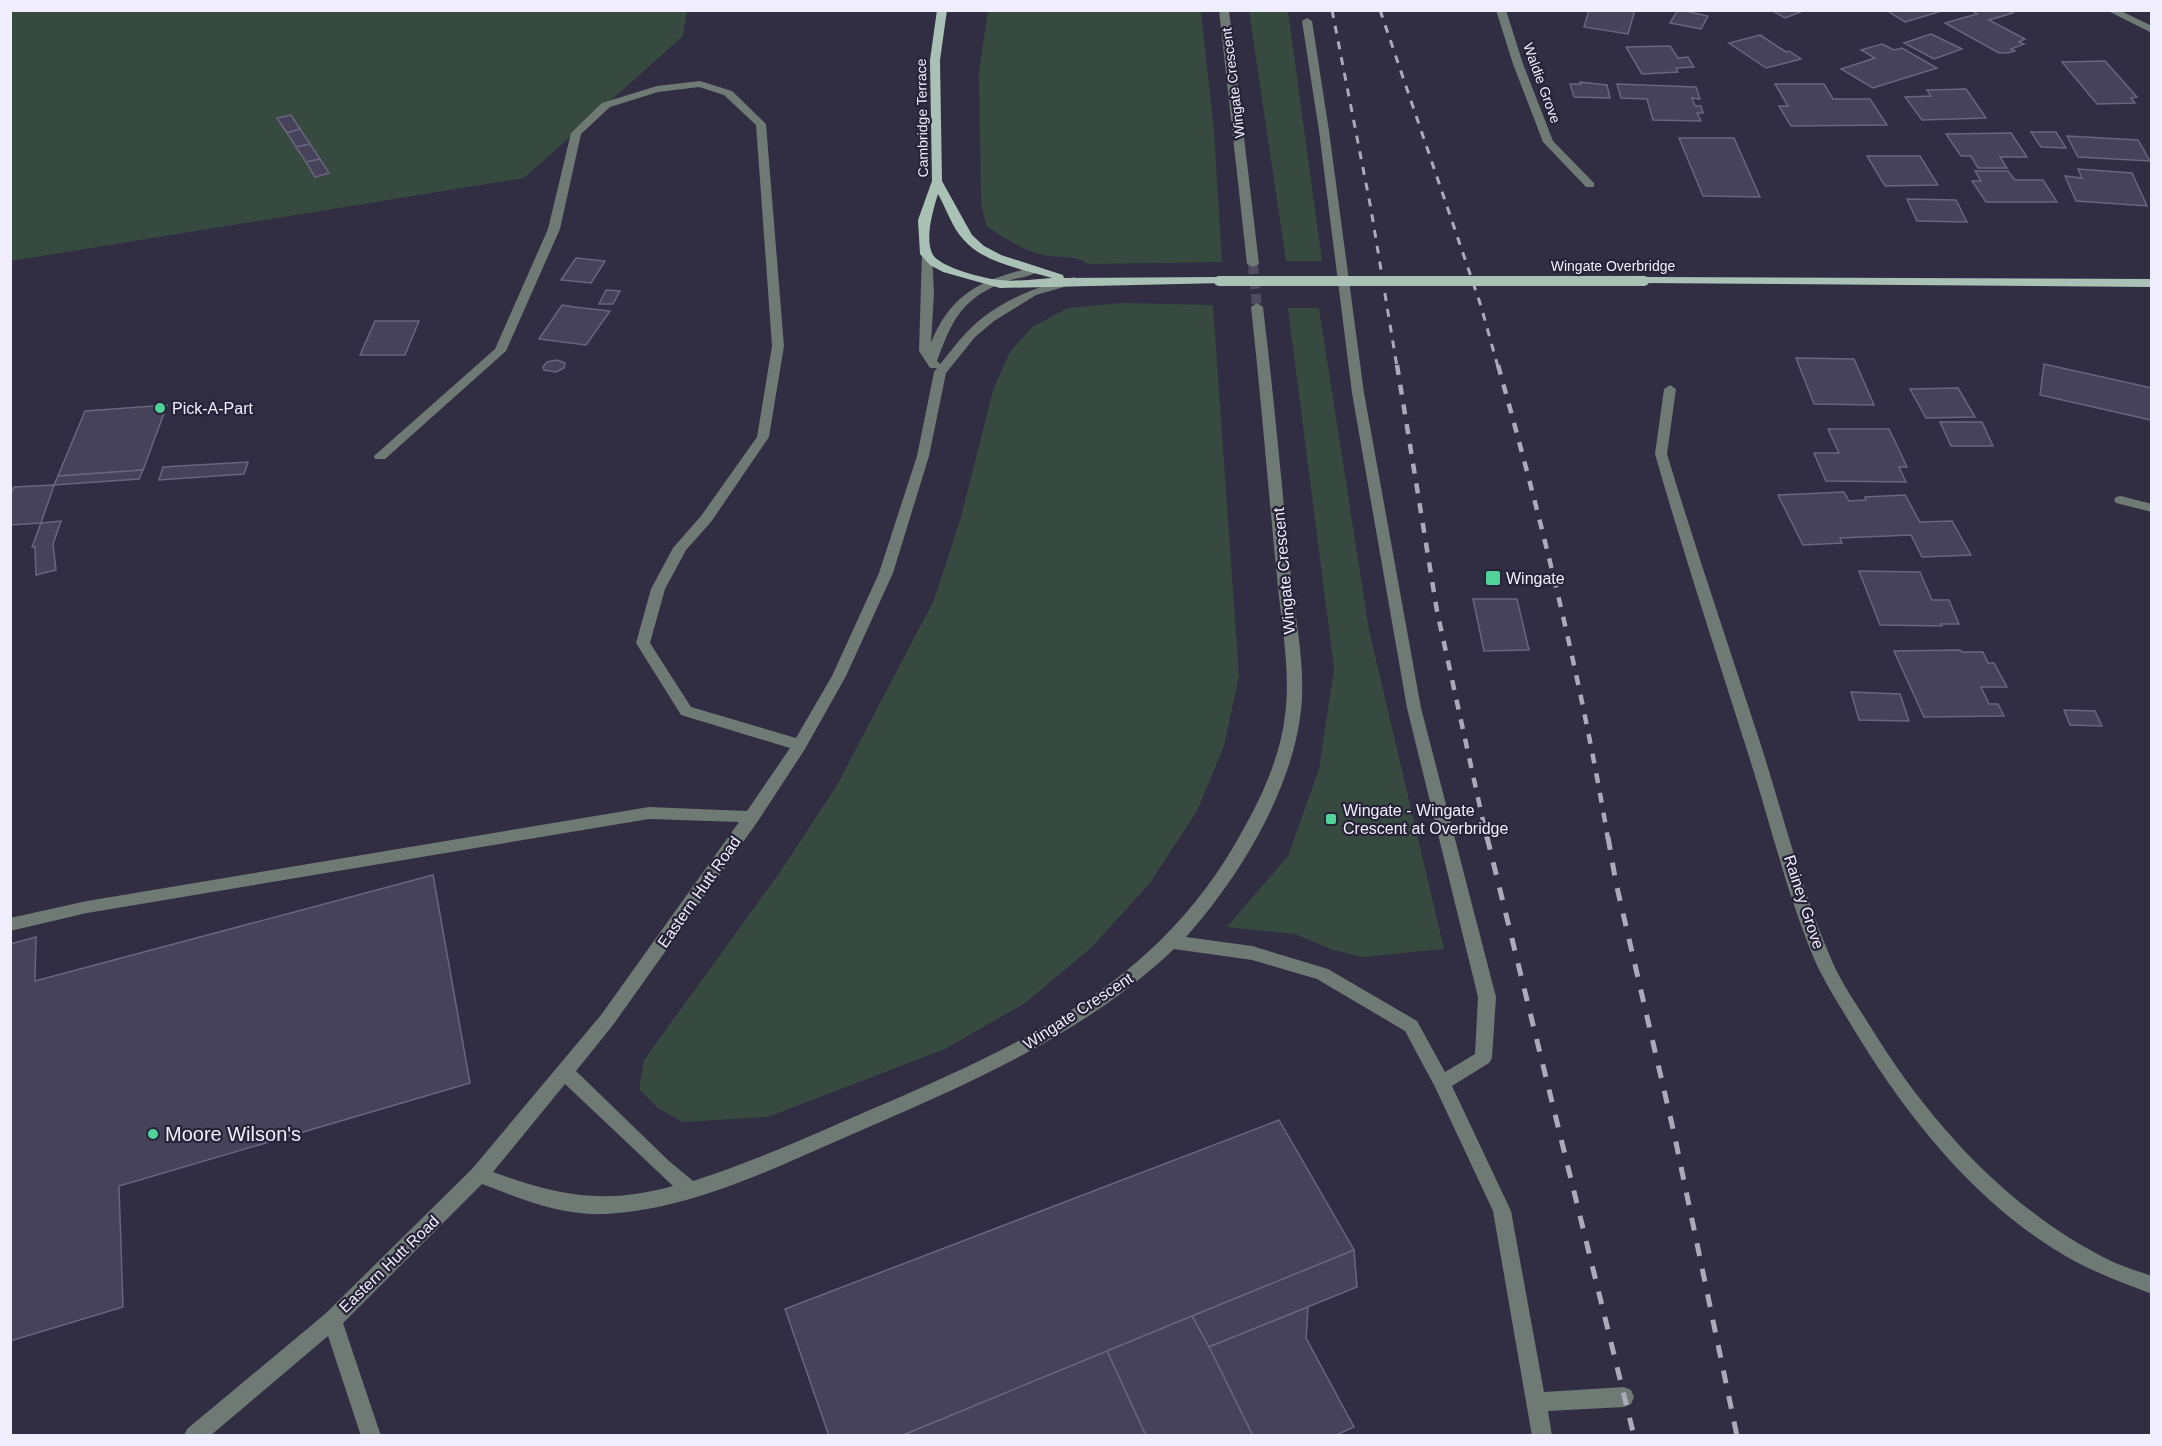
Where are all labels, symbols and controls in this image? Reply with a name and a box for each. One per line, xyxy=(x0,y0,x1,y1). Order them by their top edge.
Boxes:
street label: Wingate Crescent xyxy=(1218,27,1248,139)
street label: Waldie Grove xyxy=(1520,41,1564,126)
street label: Cambridge Terrace xyxy=(913,58,931,178)
street label: Wingate Overbridge xyxy=(1551,258,1675,274)
place label: Pick-A-Part xyxy=(172,400,253,417)
marker: Pick-A-Part xyxy=(153,401,167,415)
street label: Wingate Crescent xyxy=(1270,506,1298,635)
marker: Wingate xyxy=(1484,569,1502,587)
place label: Wingate xyxy=(1506,570,1565,587)
place label: Wingate - Wingate Crescent at Overbridge xyxy=(1343,802,1509,837)
marker: Wingate - Wingate Crescent at Overbridge xyxy=(1324,812,1338,826)
street label: Eastern Hutt Road xyxy=(654,833,744,951)
street label: Rainey Grove xyxy=(1781,853,1827,951)
street label: Wingate Crescent xyxy=(1020,969,1136,1053)
place label: Moore Wilson's xyxy=(165,1123,301,1145)
marker: Moore Wilson's xyxy=(146,1127,160,1141)
street label: Eastern Hutt Road xyxy=(336,1212,442,1316)

